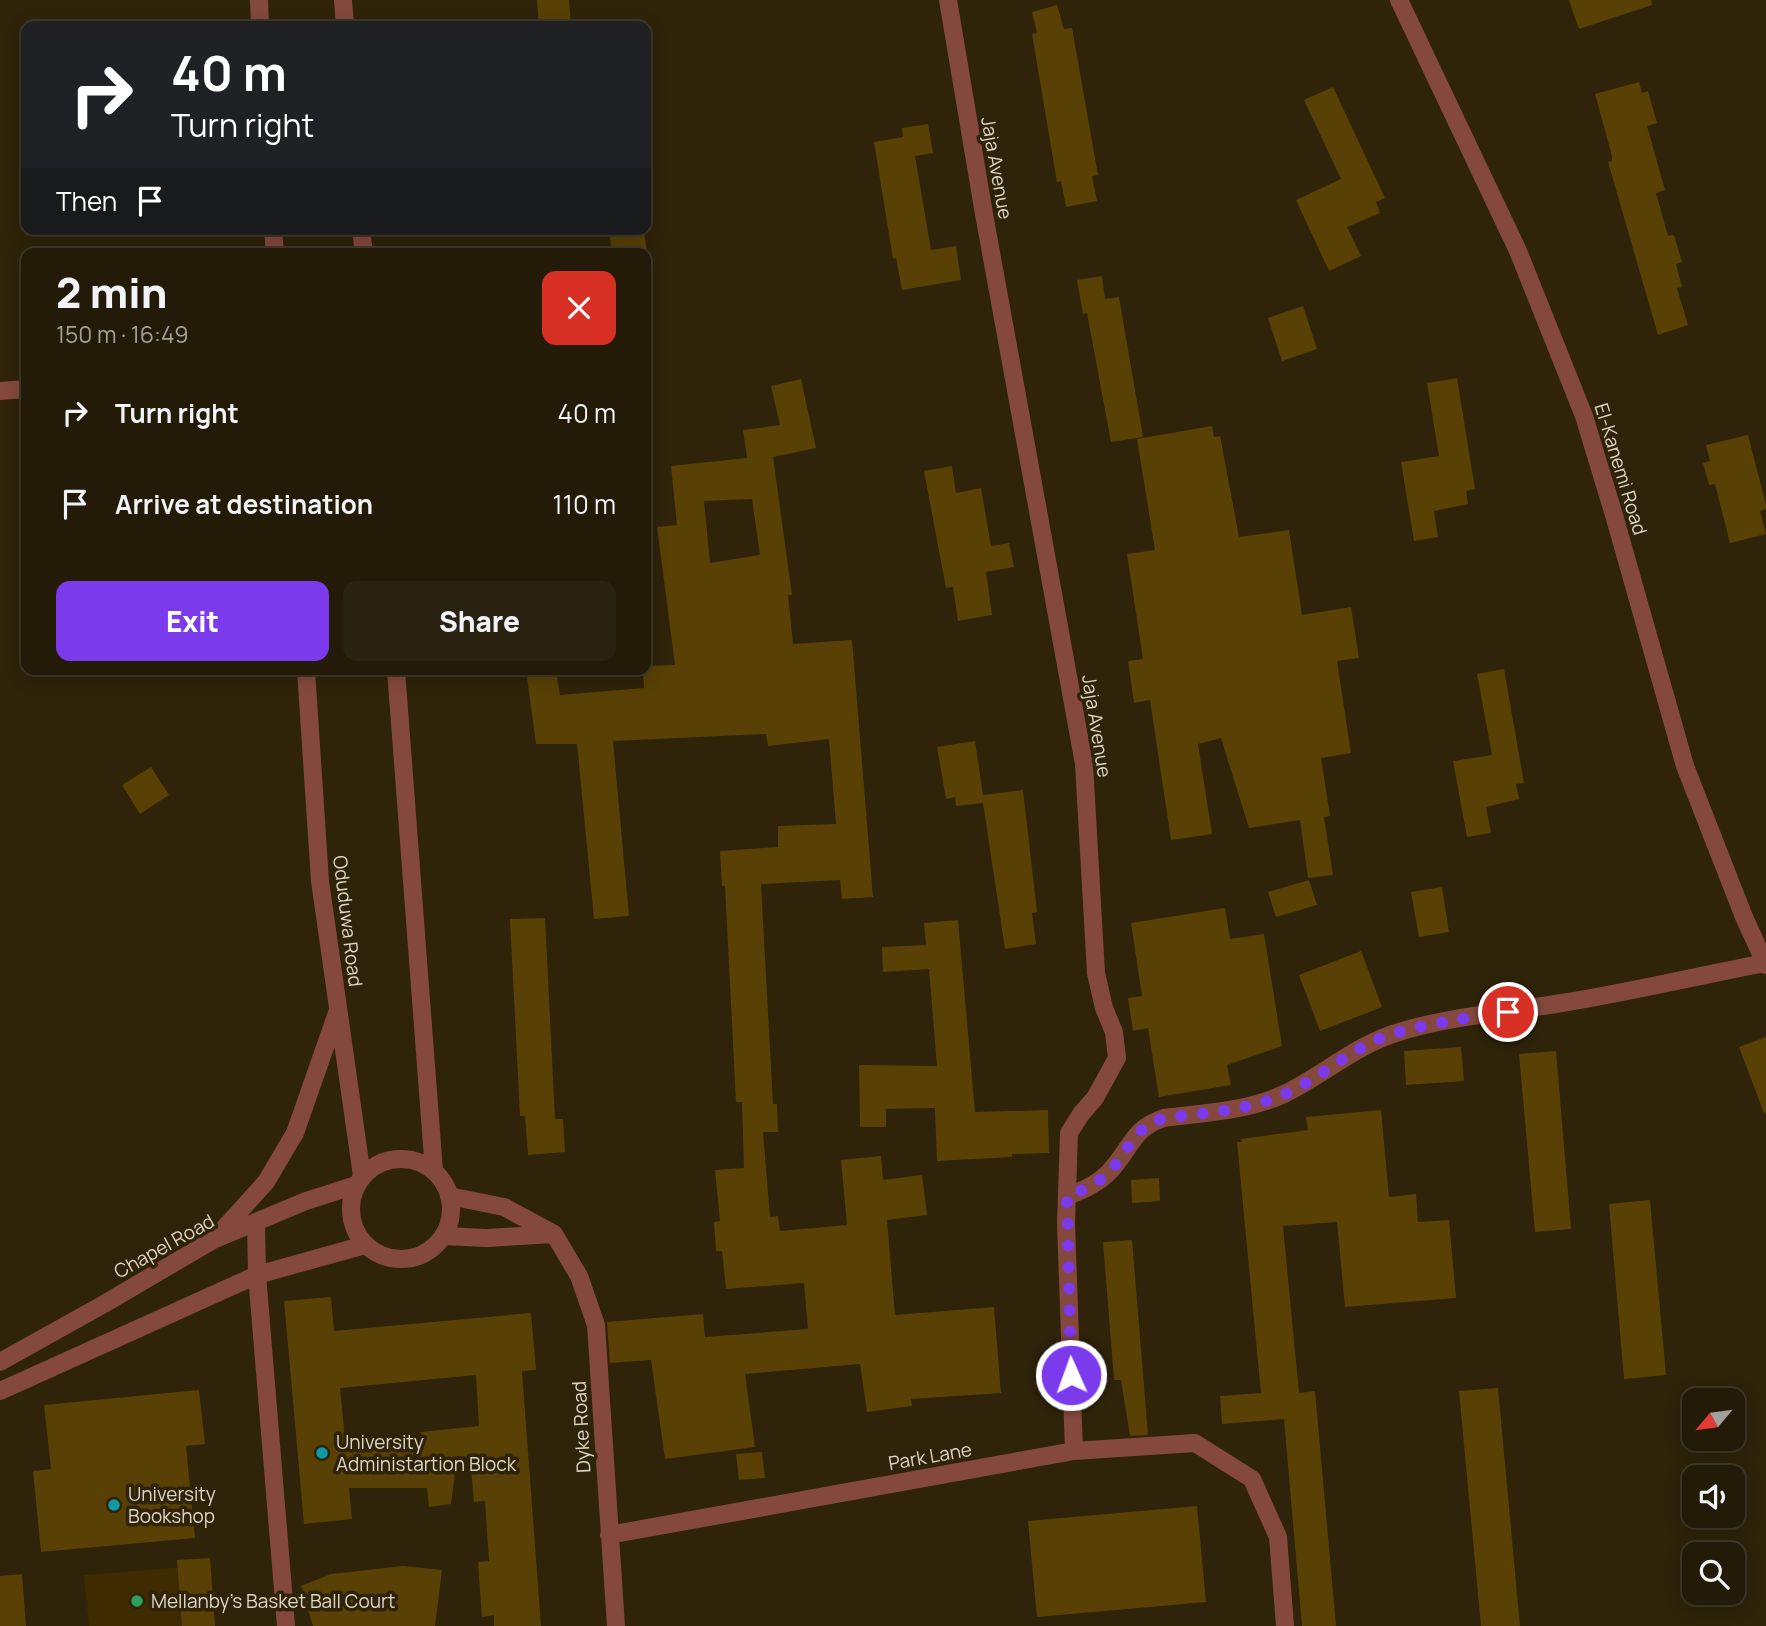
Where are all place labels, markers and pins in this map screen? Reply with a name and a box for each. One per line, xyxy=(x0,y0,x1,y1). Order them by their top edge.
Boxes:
pin xyxy=(1478,982,1538,1042)
place label: University Administartion Block xyxy=(336,1429,517,1477)
marker: University Administartion Block xyxy=(314,1445,330,1461)
place label: University Bookshop xyxy=(128,1481,216,1529)
marker: University Bookshop xyxy=(106,1497,122,1513)
place label: Mellanby's Basket Ball Court xyxy=(151,1588,395,1614)
marker: Mellanby's Basket Ball Court xyxy=(129,1593,145,1609)

